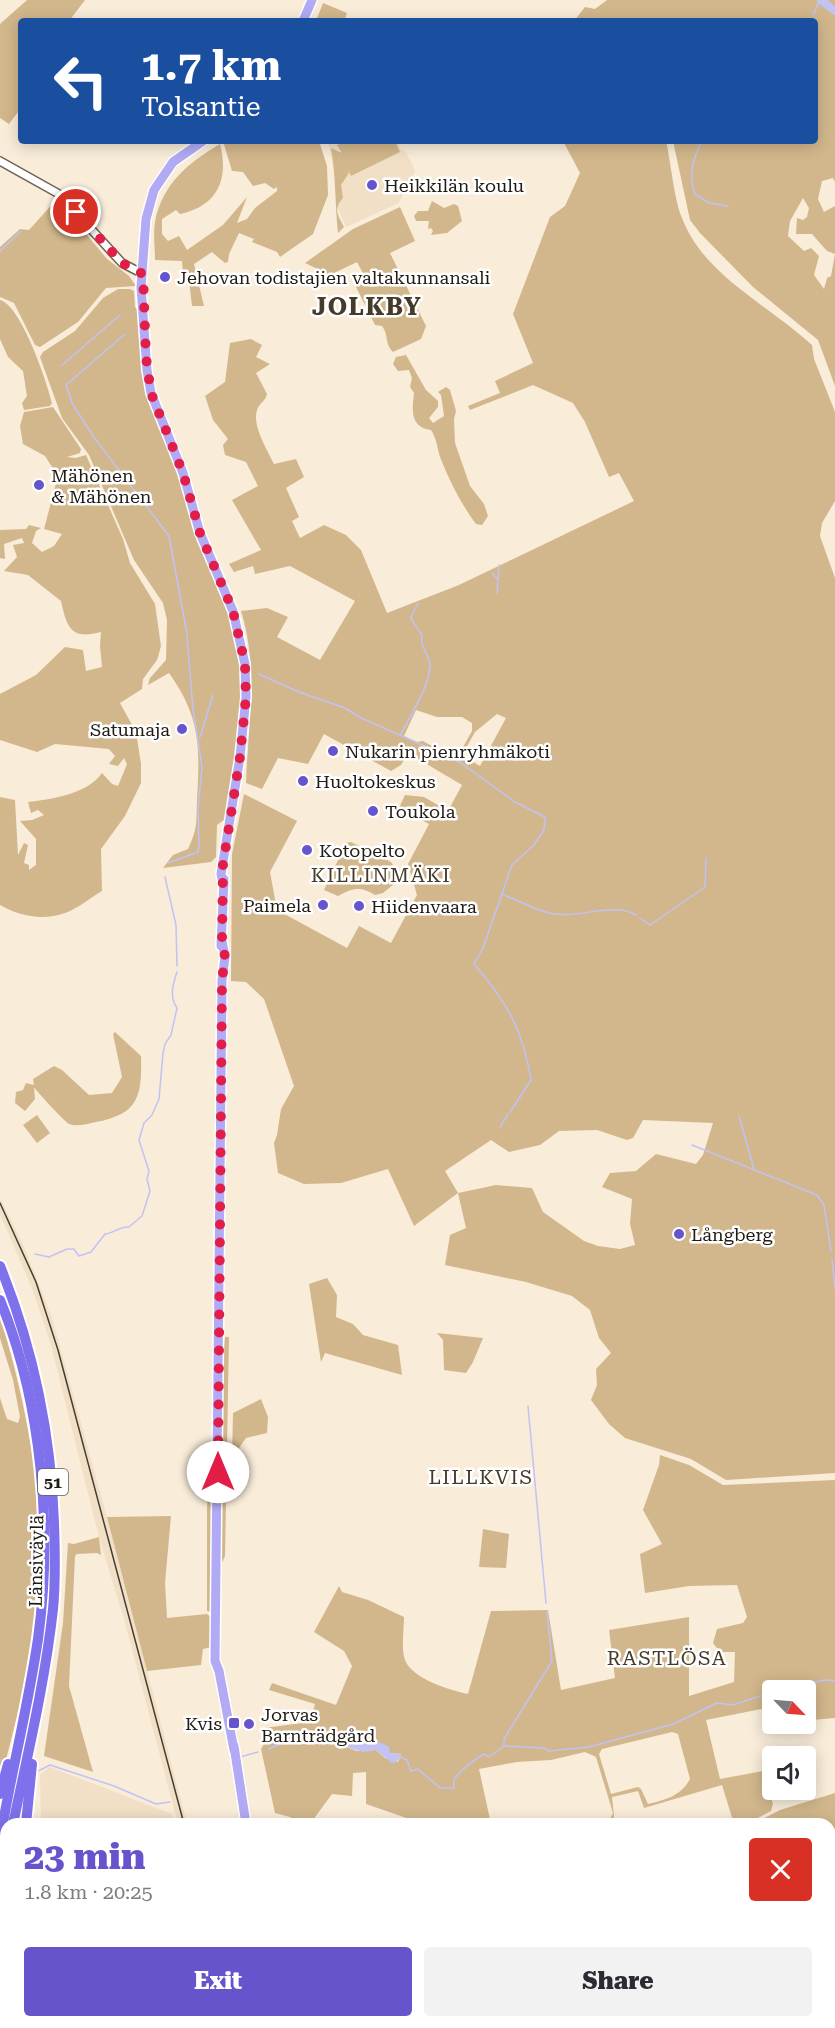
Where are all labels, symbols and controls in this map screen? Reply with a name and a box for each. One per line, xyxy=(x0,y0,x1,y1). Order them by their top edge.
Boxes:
text: 1.7 km xyxy=(141,41,281,90)
icon: left xyxy=(42,42,120,120)
text: Tolsantie xyxy=(141,91,260,123)
place label: Heikkilän koulu xyxy=(384,175,524,196)
marker: Heikkilän koulu xyxy=(365,178,379,192)
pin xyxy=(50,186,101,237)
icon: arrive xyxy=(59,195,92,228)
place label: Jehovan todistajien valtakunnansali xyxy=(177,267,491,288)
marker: Jehovan todistajien valtakunnansali xyxy=(158,270,172,284)
district label: JOLKBY xyxy=(312,293,422,321)
place label: Mähönen & Mähönen xyxy=(51,465,152,507)
marker: Mähönen & Mähönen xyxy=(32,478,46,492)
place label: Satumaja xyxy=(90,719,170,740)
marker: Satumaja xyxy=(175,722,189,736)
place label: Nukarin pienryhmäkoti xyxy=(345,741,550,762)
marker: Nukarin pienryhmäkoti xyxy=(326,744,340,758)
place label: Huoltokeskus xyxy=(315,771,436,792)
marker: Huoltokeskus xyxy=(296,774,310,788)
place label: Toukola xyxy=(385,801,456,822)
marker: Toukola xyxy=(366,804,380,818)
place label: Kotopelto xyxy=(319,840,405,861)
marker: Kotopelto xyxy=(300,843,314,857)
district label: KILLINMÄKI xyxy=(311,863,451,887)
place label: Paimela xyxy=(243,895,311,916)
place label: Hiidenvaara xyxy=(371,896,477,917)
marker: Paimela xyxy=(316,898,330,912)
marker: Hiidenvaara xyxy=(352,899,366,913)
place label: Långberg xyxy=(691,1224,774,1245)
marker: Långberg xyxy=(672,1227,686,1241)
position arrow xyxy=(186,1440,250,1504)
district label: LILLKVIS xyxy=(428,1465,534,1489)
road number: 51 xyxy=(38,1469,68,1495)
street label: Länsiväylä xyxy=(25,1514,47,1607)
district label: RASTLÖSA xyxy=(607,1646,727,1670)
north arrow xyxy=(762,1680,816,1734)
map controls xyxy=(762,1680,816,1800)
place label: Jorvas Barnträdgård xyxy=(261,1704,376,1746)
place label: Kvis xyxy=(185,1713,222,1734)
marker: Kvis xyxy=(227,1716,241,1730)
marker: Jorvas Barnträdgård xyxy=(242,1717,256,1731)
button: sound xyxy=(762,1746,816,1800)
text: 23 min xyxy=(24,1836,145,1878)
button: close xyxy=(749,1838,812,1901)
text: 1.8 km · 20:25 xyxy=(24,1880,153,1904)
button: Exit xyxy=(24,1947,412,2016)
button: Share xyxy=(424,1947,812,2016)

